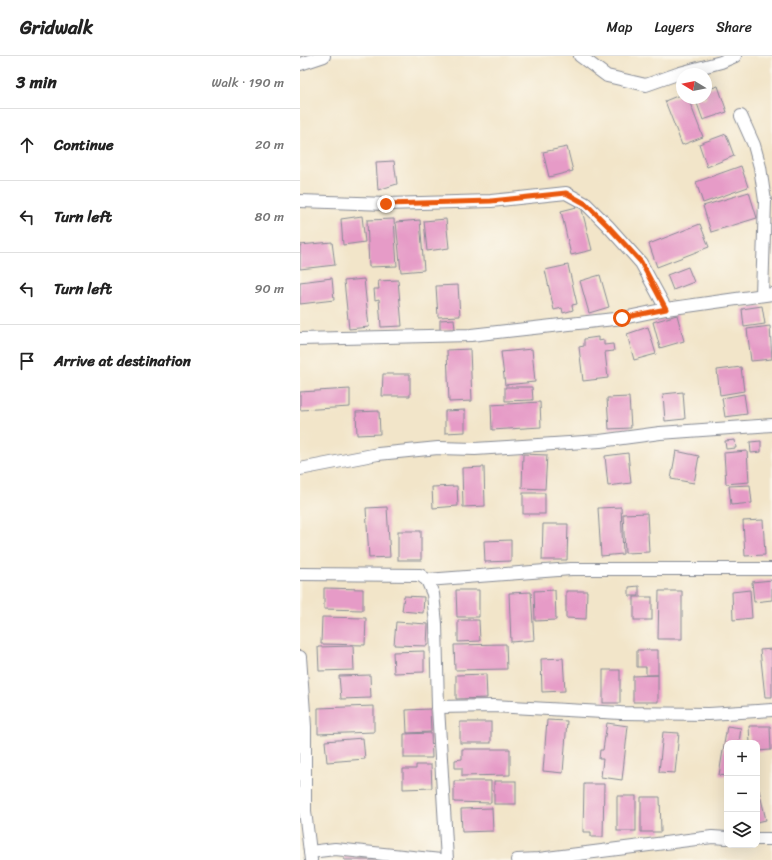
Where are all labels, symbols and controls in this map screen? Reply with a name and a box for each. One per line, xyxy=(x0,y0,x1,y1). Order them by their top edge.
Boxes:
text: Gridwalk xyxy=(20,11,93,44)
text: Map xyxy=(607,15,632,40)
text: Layers xyxy=(654,15,694,40)
text: Share xyxy=(716,15,752,40)
text: 3 min xyxy=(16,67,57,97)
north arrow xyxy=(676,68,712,104)
text: Walk · 190 m xyxy=(211,71,284,94)
text: Continue xyxy=(54,132,114,158)
text: 20 m xyxy=(255,133,284,156)
icon: ahead xyxy=(16,134,38,156)
route end xyxy=(377,195,395,213)
text: Turn left xyxy=(54,204,112,230)
text: 80 m xyxy=(255,205,284,228)
icon: left xyxy=(16,206,38,228)
text: Turn left xyxy=(54,276,112,302)
text: 90 m xyxy=(254,277,284,300)
icon: left xyxy=(16,278,38,300)
route start xyxy=(613,309,631,327)
text: Arrive at destination xyxy=(54,348,191,374)
icon: arrive xyxy=(16,350,38,372)
map controls xyxy=(724,740,760,848)
button: + xyxy=(724,740,760,776)
button: − xyxy=(724,776,760,812)
button: layers xyxy=(724,812,760,848)

